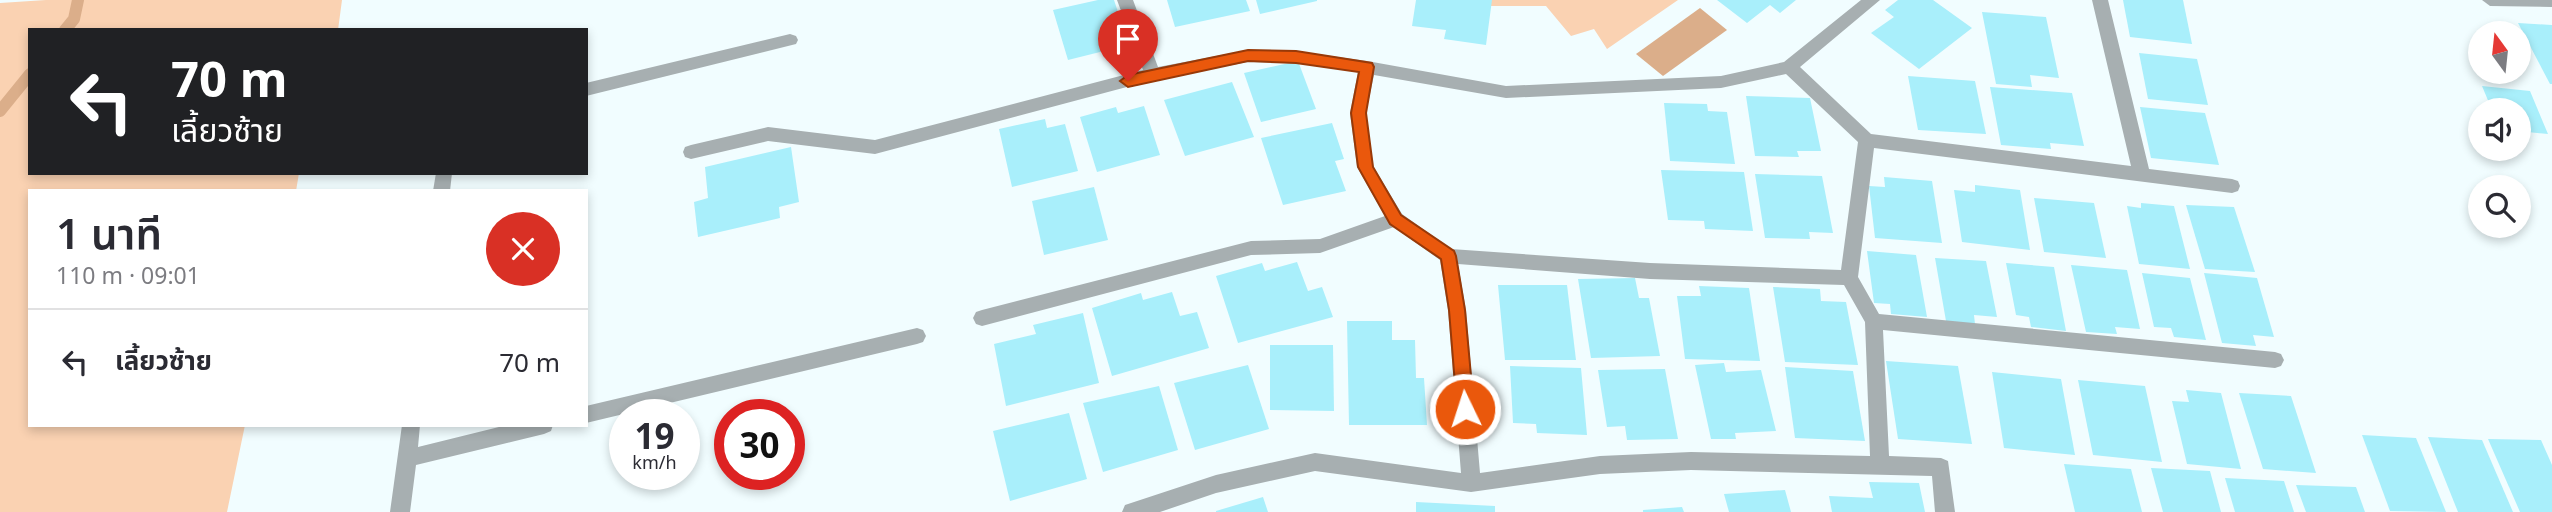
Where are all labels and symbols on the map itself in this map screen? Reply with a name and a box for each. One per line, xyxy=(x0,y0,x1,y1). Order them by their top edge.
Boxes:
pin xyxy=(1098,9,1158,81)
north arrow xyxy=(2468,21,2530,84)
position arrow xyxy=(1428,372,1502,446)
speed limit sign: 30 xyxy=(714,399,805,490)

